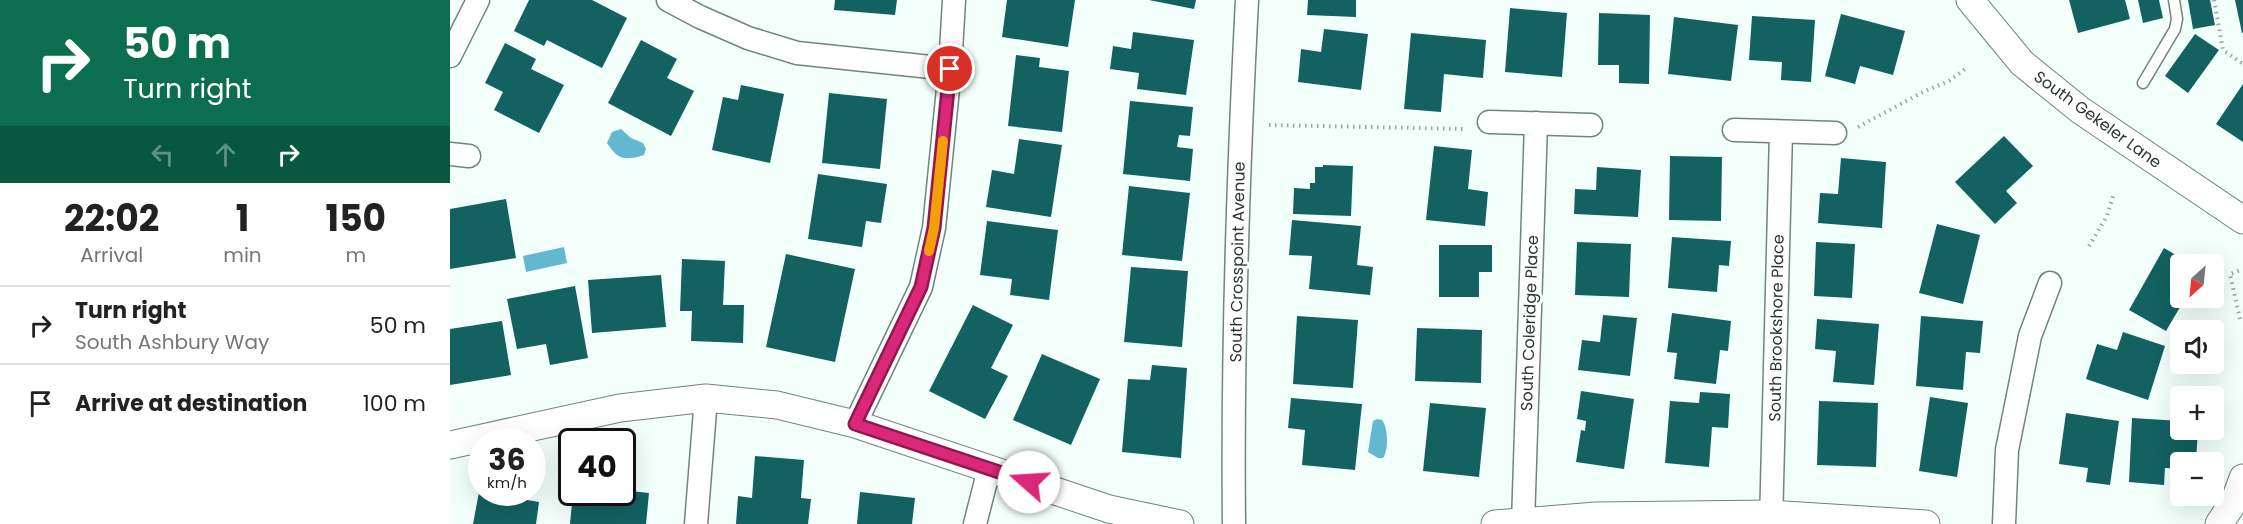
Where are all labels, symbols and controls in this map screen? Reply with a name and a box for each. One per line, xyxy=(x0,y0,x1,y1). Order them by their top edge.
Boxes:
text: 50 m xyxy=(123,14,231,73)
icon: right xyxy=(24,24,102,102)
pin xyxy=(924,43,975,94)
icon: arrive xyxy=(933,52,966,85)
street label: South Gekeler Lane xyxy=(2029,65,2166,174)
text: Turn right xyxy=(123,70,252,107)
icon: left xyxy=(146,138,179,171)
icon: ahead xyxy=(209,138,242,171)
icon: right xyxy=(272,138,305,171)
street label: South Crosspoint Avenue xyxy=(1224,161,1251,363)
text: 22:02 xyxy=(64,193,159,244)
text: 1 xyxy=(236,193,249,244)
text: 150 xyxy=(326,193,386,244)
street label: South Brookshore Place xyxy=(1763,234,1790,422)
street label: South Coleridge Place xyxy=(1515,235,1544,411)
text: Arrival xyxy=(80,241,143,269)
text: min xyxy=(223,241,262,269)
text: m xyxy=(346,241,366,269)
north arrow xyxy=(2170,254,2224,308)
map controls xyxy=(2170,254,2224,506)
text: Turn right xyxy=(75,295,186,326)
icon: right xyxy=(24,309,57,342)
text: 50 m xyxy=(370,310,426,341)
button: sound xyxy=(2170,320,2224,374)
text: South Ashbury Way xyxy=(75,328,269,356)
button: + xyxy=(2170,386,2224,440)
icon: arrive xyxy=(24,387,57,420)
text: Arrive at destination xyxy=(75,388,307,419)
text: 100 m xyxy=(363,388,426,419)
speed limit sign: 40 xyxy=(558,428,636,506)
text: 36 xyxy=(488,438,526,481)
position arrow xyxy=(997,450,1061,514)
button: − xyxy=(2170,452,2224,506)
text: km/h xyxy=(487,472,527,493)

